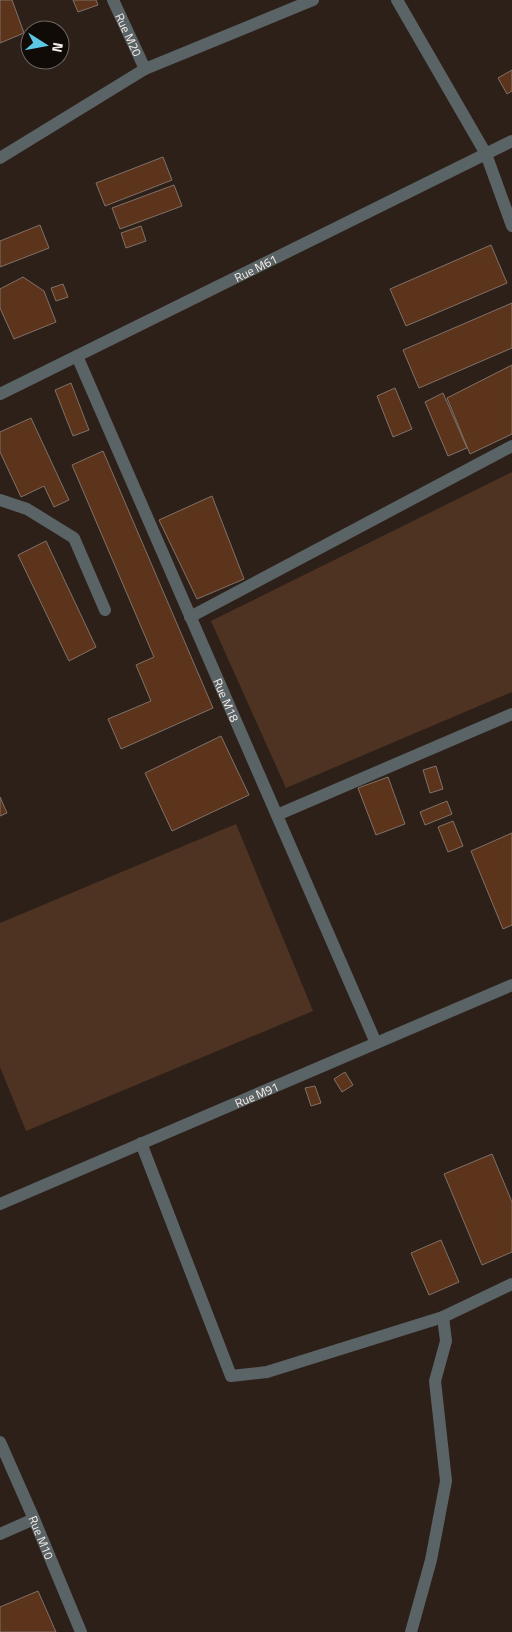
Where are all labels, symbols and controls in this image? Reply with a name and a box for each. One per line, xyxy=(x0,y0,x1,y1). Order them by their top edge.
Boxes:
street label: Rue M20 xyxy=(111,10,147,60)
north arrow xyxy=(20,20,70,70)
text: N xyxy=(47,41,69,54)
street label: Rue M61 xyxy=(231,249,280,286)
street label: Rue M18 xyxy=(209,675,245,725)
street label: Rue M91 xyxy=(232,1076,281,1112)
street label: Rue M10 xyxy=(24,1512,59,1562)

